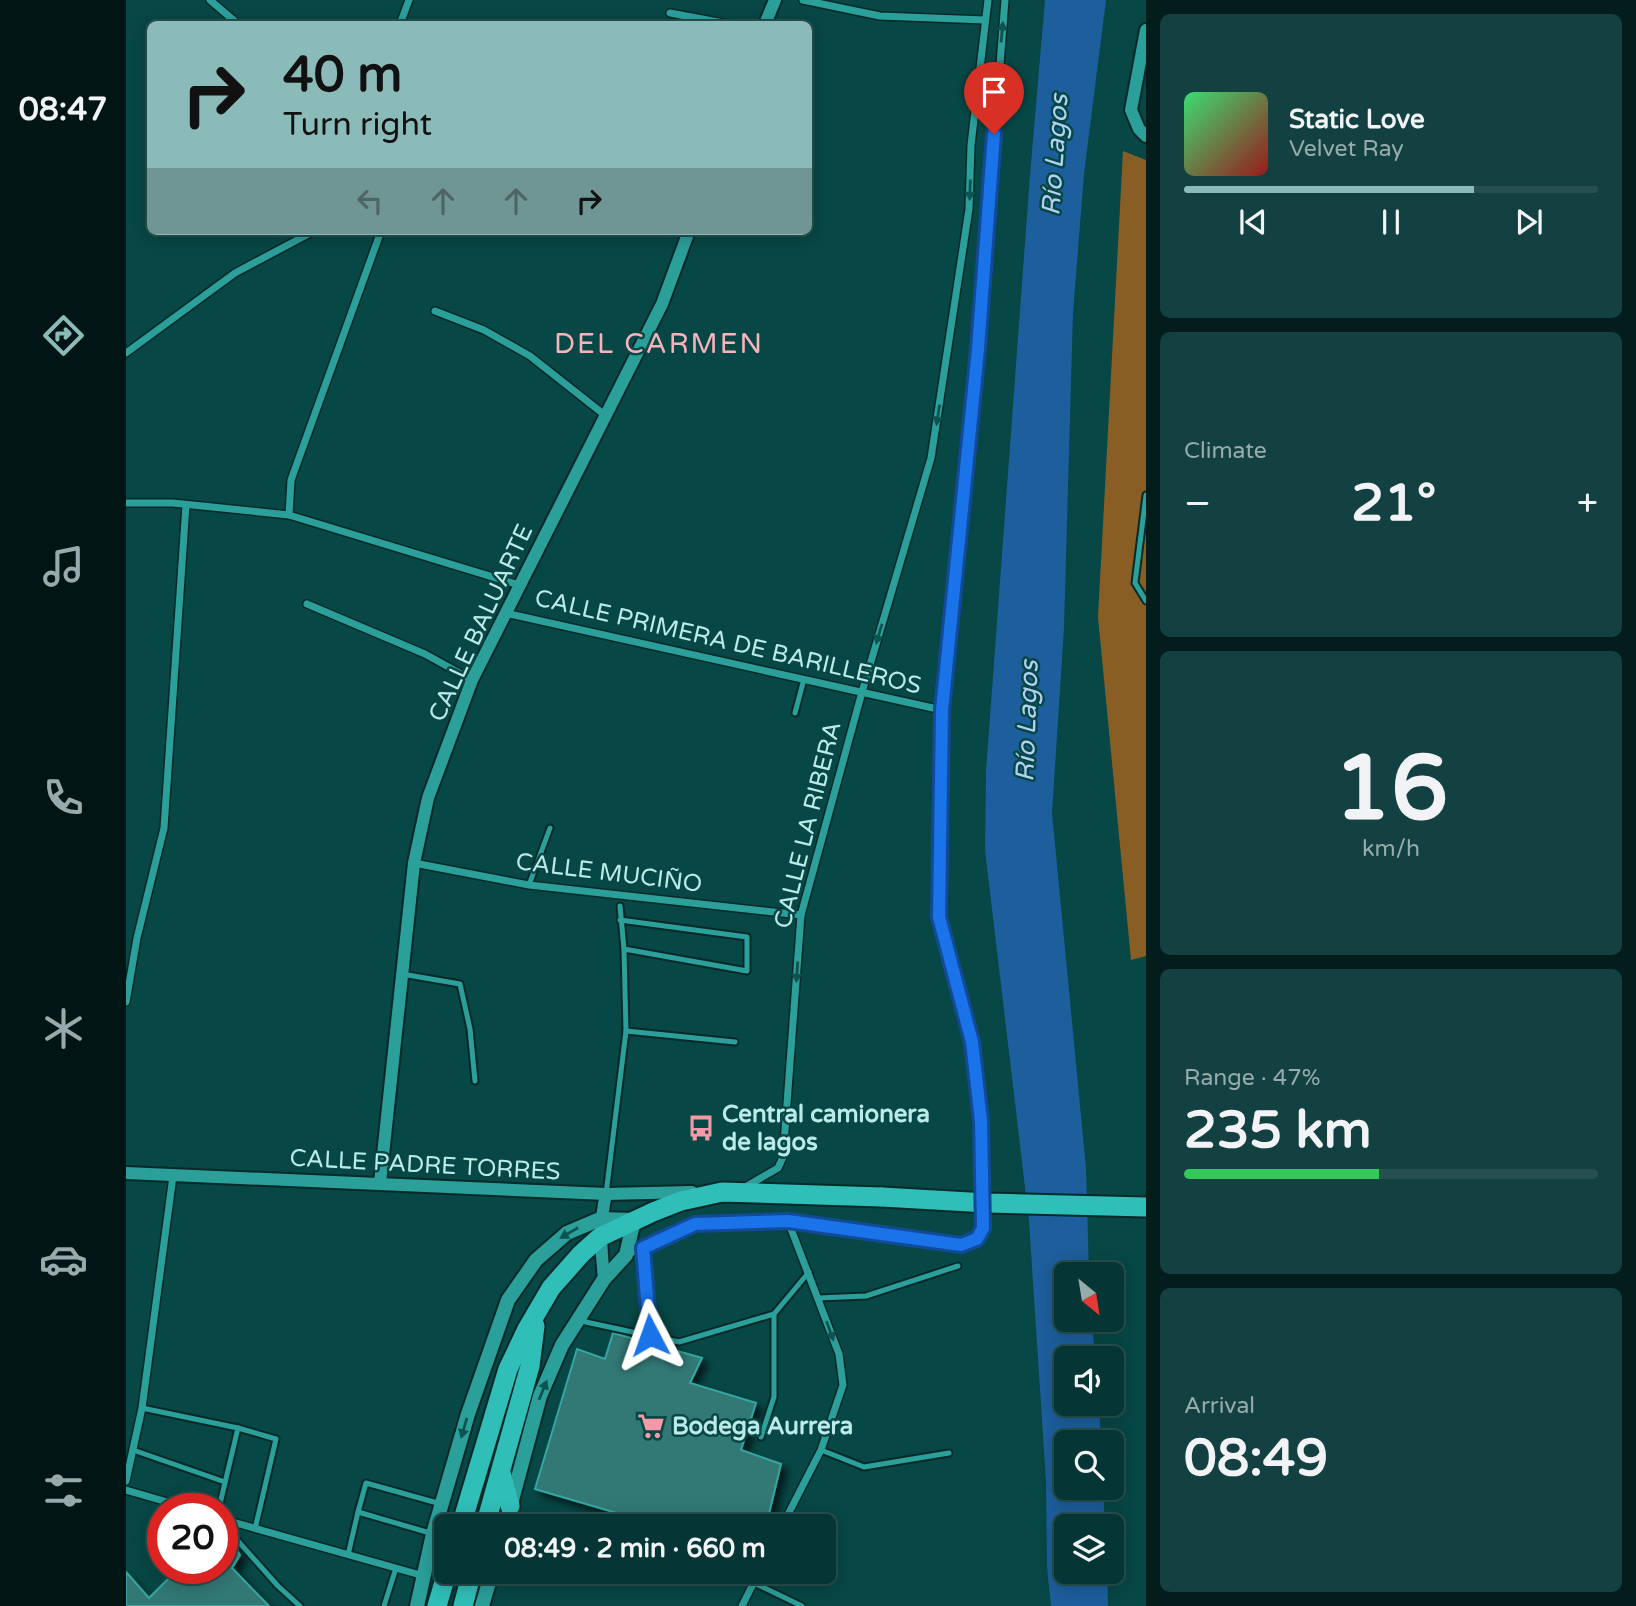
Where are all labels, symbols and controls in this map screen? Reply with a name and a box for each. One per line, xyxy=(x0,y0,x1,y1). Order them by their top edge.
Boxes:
one-way arrow xyxy=(997,20,1008,42)
text: 40 m xyxy=(283,46,402,105)
icon: right xyxy=(168,49,259,140)
pin xyxy=(964,62,1024,134)
icon: arrive xyxy=(975,73,1013,111)
text: 08:47 xyxy=(19,91,107,129)
water label: Río Lagos xyxy=(1035,92,1075,217)
text: Static Love xyxy=(1289,104,1425,135)
text: Turn right xyxy=(283,106,432,144)
text: Velvet Ray xyxy=(1289,135,1404,163)
one-way arrow xyxy=(964,179,975,201)
icon: left xyxy=(351,182,389,220)
icon: ahead xyxy=(424,182,462,220)
icon: ahead xyxy=(497,182,535,220)
icon: right xyxy=(570,182,608,220)
icon: previous xyxy=(1234,203,1272,241)
icon: pause xyxy=(1372,203,1410,241)
icon: next xyxy=(1510,203,1548,241)
icon: directions xyxy=(39,311,88,360)
district label: DEL CARMEN xyxy=(554,327,764,361)
one-way arrow xyxy=(932,404,943,426)
text: Climate xyxy=(1184,437,1267,465)
text: 21° xyxy=(1351,472,1436,535)
text: − xyxy=(1184,481,1211,527)
text: + xyxy=(1577,481,1598,527)
street label: CALLE BALUARTE xyxy=(423,520,539,726)
icon: music xyxy=(39,542,88,591)
street label: CALLE PRIMERA DE BARILLEROS xyxy=(532,583,924,701)
one-way arrow xyxy=(873,624,883,645)
water label: Río Lagos xyxy=(1009,658,1045,782)
street label: CALLE LA RIBERA xyxy=(768,719,848,931)
text: 16 xyxy=(1334,734,1448,844)
icon: phone xyxy=(39,773,88,822)
text: km/h xyxy=(1362,835,1420,863)
street label: CALLE MUCIÑO xyxy=(514,847,704,899)
one-way arrow xyxy=(791,961,802,983)
icon: climate xyxy=(39,1004,88,1053)
text: Range · 47% xyxy=(1184,1064,1320,1092)
text: 235 km xyxy=(1184,1099,1372,1162)
place label: Central camionera de lagos xyxy=(722,1100,930,1157)
bus stop icon: Central camionera de lagos xyxy=(686,1113,716,1143)
street label: CALLE PADRE TORRES xyxy=(289,1143,561,1187)
one-way arrow xyxy=(560,1227,579,1239)
icon: car xyxy=(39,1235,88,1284)
north arrow xyxy=(1054,1262,1124,1332)
map controls xyxy=(1054,1262,1124,1584)
position arrow xyxy=(613,1298,687,1372)
one-way arrow xyxy=(825,1320,836,1341)
button: sound xyxy=(1054,1346,1124,1416)
one-way arrow xyxy=(537,1379,548,1400)
text: Arrival xyxy=(1184,1392,1255,1420)
supermarket icon: Bodega Aurrera xyxy=(636,1411,666,1441)
place label: Bodega Aurrera xyxy=(672,1412,853,1441)
one-way arrow xyxy=(459,1418,469,1439)
text: 08:49 xyxy=(1184,1427,1328,1490)
button: search xyxy=(1054,1430,1124,1500)
icon: filters xyxy=(39,1466,88,1515)
speed limit sign: 20 xyxy=(147,1493,238,1584)
button: layers xyxy=(1054,1514,1124,1584)
text: 08:49 · 2 min · 660 m xyxy=(504,1533,766,1564)

